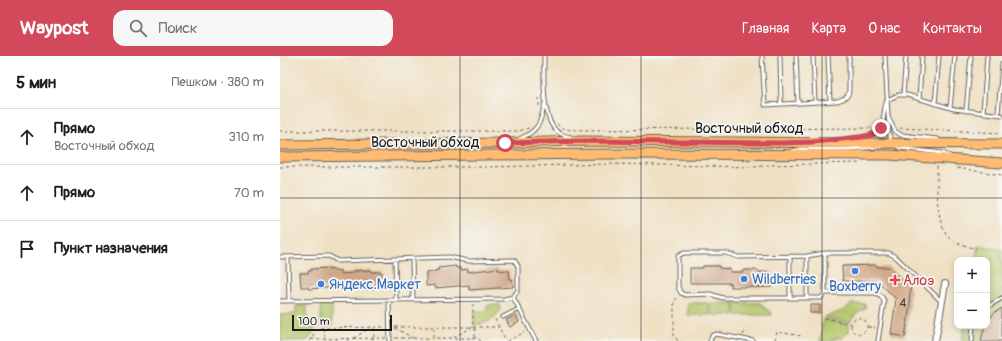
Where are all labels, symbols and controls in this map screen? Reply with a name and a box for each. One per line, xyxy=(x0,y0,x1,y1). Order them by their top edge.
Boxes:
search box xyxy=(113,10,393,46)
text: Waypost xyxy=(20,16,89,40)
icon: search xyxy=(127,17,149,39)
text: Поиск xyxy=(159,19,198,38)
text: Главная xyxy=(742,20,789,37)
text: Карта xyxy=(811,20,846,37)
text: О нас xyxy=(868,20,901,37)
text: Контакты xyxy=(923,20,982,37)
text: 5 мин xyxy=(16,72,56,93)
text: Пешком · 380 m xyxy=(171,74,264,90)
text: Прямо xyxy=(54,119,95,138)
route end xyxy=(872,119,890,137)
street label: Восточный обход xyxy=(695,120,804,137)
icon: ahead xyxy=(16,126,38,148)
text: 310 m xyxy=(228,129,264,145)
street label: Восточный обход xyxy=(371,134,480,151)
route start xyxy=(496,134,514,152)
text: Восточный обход xyxy=(54,138,154,154)
icon: ahead xyxy=(16,182,38,204)
text: Прямо xyxy=(54,183,95,202)
text: 70 m xyxy=(234,185,264,201)
icon: arrive xyxy=(16,238,38,260)
text: Пункт назначения xyxy=(54,239,168,258)
map controls xyxy=(954,257,990,329)
button: + xyxy=(954,257,990,293)
marker: Boxberry xyxy=(850,266,860,276)
place label: Wildberries xyxy=(752,271,817,288)
place label: Алоэ xyxy=(903,272,935,289)
marker: Wildberries xyxy=(739,274,749,284)
marker: Алоэ xyxy=(890,275,900,285)
place label: Яндекс.Маркет xyxy=(329,276,421,293)
place label: Boxberry xyxy=(829,278,881,295)
marker: Яндекс.Маркет xyxy=(316,279,326,289)
button: − xyxy=(954,293,990,329)
house number: 4 xyxy=(900,296,907,311)
scale bar xyxy=(292,313,392,332)
text: 100 m xyxy=(298,315,329,328)

